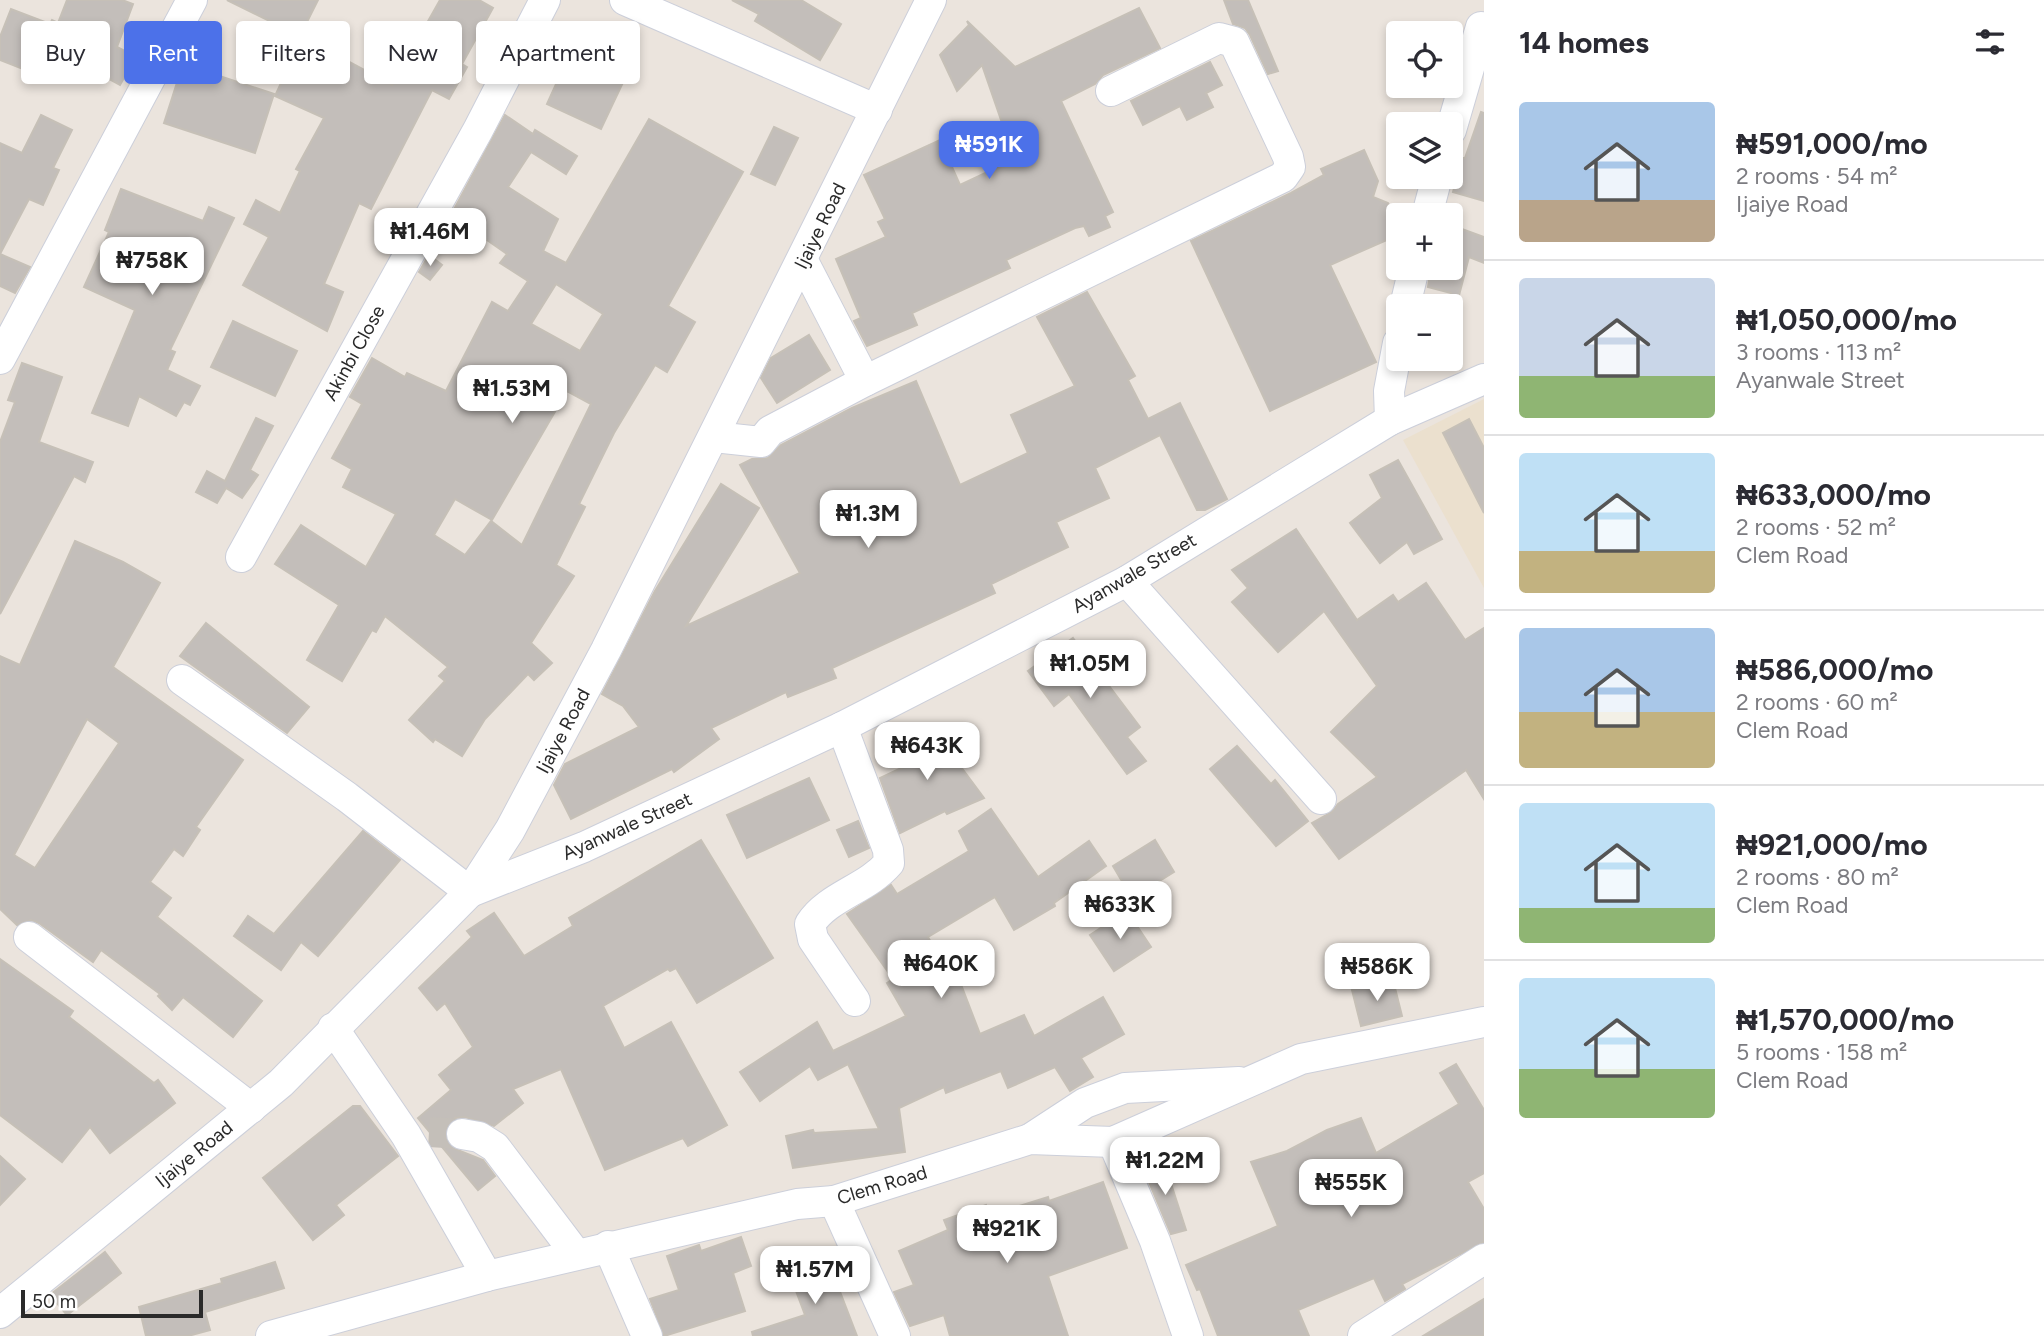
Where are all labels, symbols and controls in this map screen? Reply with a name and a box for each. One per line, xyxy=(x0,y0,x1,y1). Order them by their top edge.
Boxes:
chip: Buy xyxy=(21,21,110,84)
chip: Rent xyxy=(124,21,222,84)
chip: Filters xyxy=(236,21,350,84)
chip: New xyxy=(364,21,462,84)
chip: Apartment xyxy=(476,21,640,84)
map controls xyxy=(1386,21,1463,371)
button: locate xyxy=(1386,21,1463,98)
icon: filters xyxy=(1971,23,2009,61)
text: 14 homes xyxy=(1519,24,1649,61)
button: layers xyxy=(1386,112,1463,189)
pin: ₦591K xyxy=(940,122,1038,181)
text: ₦591,000/mo xyxy=(1736,125,1928,162)
text: ₦591K xyxy=(955,130,1023,158)
icon: home xyxy=(1575,130,1659,214)
text: 2 rooms · 54 m² xyxy=(1736,162,1898,190)
street label: Ijaiye Road xyxy=(789,179,851,273)
text: Ijaiye Road xyxy=(1736,190,1849,218)
button: + xyxy=(1386,203,1463,280)
pin: ₦1.46M xyxy=(373,208,487,268)
text: ₦1.46M xyxy=(390,217,470,245)
pin: ₦758K xyxy=(103,238,201,297)
text: ₦758K xyxy=(116,246,188,274)
button: − xyxy=(1386,294,1463,371)
street label: Akinbi Close xyxy=(318,301,390,405)
text: ₦1,050,000/mo xyxy=(1736,301,1957,338)
icon: home xyxy=(1575,306,1659,390)
text: 3 rooms · 113 m² xyxy=(1736,338,1901,366)
pin: ₦1.53M xyxy=(455,366,569,425)
text: Ayanwale Street xyxy=(1736,366,1905,394)
text: ₦1.53M xyxy=(473,374,551,402)
text: ₦633,000/mo xyxy=(1736,476,1931,513)
icon: home xyxy=(1575,481,1659,565)
pin: ₦1.3M xyxy=(819,490,917,550)
text: ₦1.3M xyxy=(836,499,900,527)
text: 2 rooms · 52 m² xyxy=(1736,513,1896,541)
street label: Ayanwale Street xyxy=(1068,528,1200,618)
text: Clem Road xyxy=(1736,541,1848,569)
pin: ₦1.05M xyxy=(1033,640,1147,700)
text: ₦1.05M xyxy=(1050,649,1130,677)
text: ₦586,000/mo xyxy=(1736,651,1933,688)
icon: home xyxy=(1575,656,1659,740)
street label: Ijaiye Road xyxy=(531,685,595,777)
text: 2 rooms · 60 m² xyxy=(1736,688,1898,716)
text: Clem Road xyxy=(1736,716,1848,744)
pin: ₦643K xyxy=(878,722,976,782)
text: ₦643K xyxy=(891,731,963,759)
street label: Ayanwale Street xyxy=(559,787,695,865)
text: ₦921,000/mo xyxy=(1736,826,1928,863)
icon: home xyxy=(1575,831,1659,915)
text: 2 rooms · 80 m² xyxy=(1736,863,1899,891)
pin: ₦633K xyxy=(1071,881,1169,941)
text: ₦633K xyxy=(1085,890,1155,918)
text: Clem Road xyxy=(1736,891,1848,919)
pin: ₦640K xyxy=(892,940,990,1000)
pin: ₦586K xyxy=(1328,944,1426,1003)
text: ₦640K xyxy=(904,949,978,977)
text: ₦586K xyxy=(1341,952,1413,980)
text: ₦1,570,000/mo xyxy=(1736,1001,1954,1038)
icon: home xyxy=(1575,1006,1659,1090)
text: 5 rooms · 158 m² xyxy=(1736,1038,1907,1066)
text: Clem Road xyxy=(1736,1066,1848,1094)
street label: Ijaiye Road xyxy=(151,1116,237,1192)
pin: ₦1.22M xyxy=(1108,1138,1222,1197)
text: ₦1.22M xyxy=(1126,1146,1204,1174)
street label: Clem Road xyxy=(834,1160,930,1210)
pin: ₦555K xyxy=(1302,1160,1400,1219)
text: ₦555K xyxy=(1315,1168,1387,1196)
pin: ₦921K xyxy=(958,1206,1056,1265)
text: ₦921K xyxy=(973,1214,1041,1242)
pin: ₦1.57M xyxy=(758,1246,872,1306)
text: ₦1.57M xyxy=(776,1255,854,1283)
scale bar xyxy=(21,1287,203,1319)
text: 50 m xyxy=(32,1290,76,1313)

